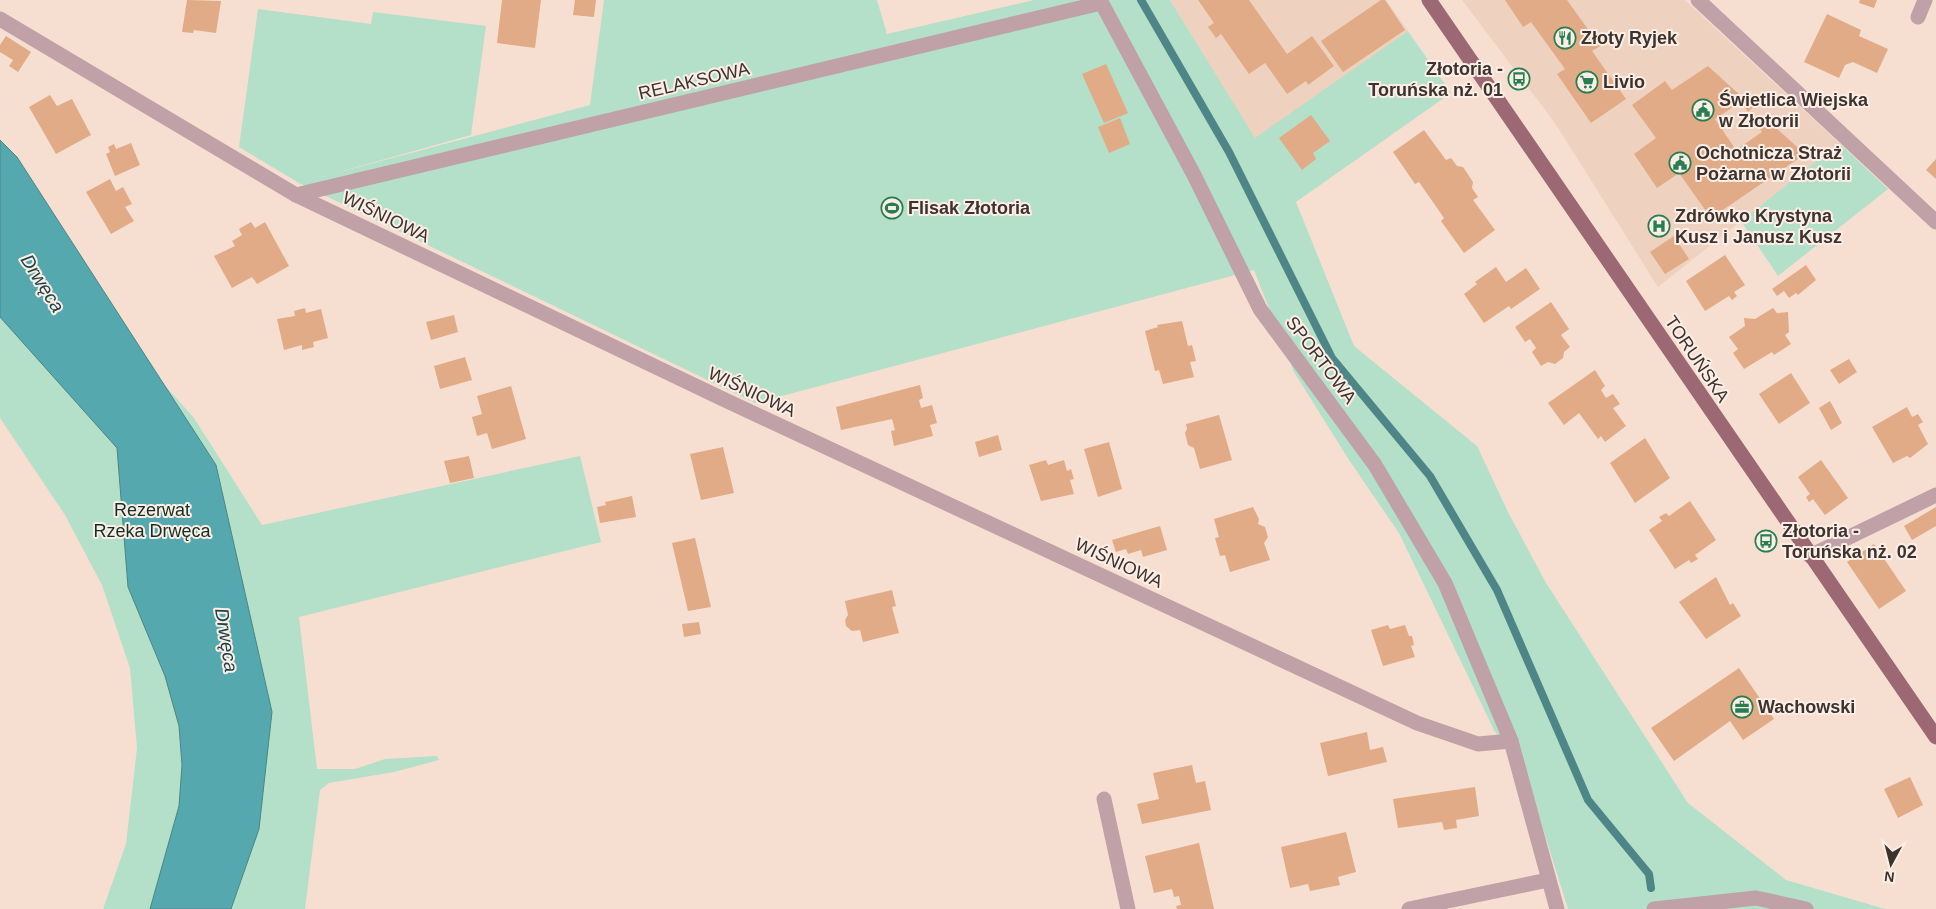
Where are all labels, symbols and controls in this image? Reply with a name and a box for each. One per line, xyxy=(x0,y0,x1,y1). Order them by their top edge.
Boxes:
restaurant icon: Złoty Ryjek xyxy=(1553,26,1577,50)
place label: Złoty Ryjek xyxy=(1581,28,1678,48)
street label: RELAKSOWA xyxy=(637,59,751,103)
place label: Złotoria - Toruńska nż. 01 xyxy=(1368,59,1503,100)
bus stop icon: Złotoria - Toruńska nż. 01 xyxy=(1507,67,1531,91)
supermarket icon: Livio xyxy=(1575,70,1599,94)
place label: Livio xyxy=(1603,72,1645,92)
place label: Świetlica Wiejska w Złotorii xyxy=(1718,89,1869,131)
public building icon: Świetlica Wiejska w Złotorii xyxy=(1691,98,1715,122)
place label: Ochotnicza Straż Pożarna w Złotorii xyxy=(1696,143,1851,184)
public building icon: Ochotnicza Straż Pożarna w Złotorii xyxy=(1668,151,1692,175)
street label: WIŚNIOWA xyxy=(339,186,433,247)
sports icon: Flisak Złotoria xyxy=(880,196,904,220)
place label: Flisak Złotoria xyxy=(908,198,1031,218)
place label: Zdrówko Krystyna Kusz i Janusz Kusz xyxy=(1675,206,1842,247)
hospital icon: Zdrówko Krystyna Kusz i Janusz Kusz xyxy=(1647,214,1671,238)
water label: Drwęca xyxy=(17,250,69,316)
street label: TORUŃSKA xyxy=(1661,312,1733,406)
street label: SPORTOWA xyxy=(1282,313,1360,407)
street label: WIŚNIOWA xyxy=(705,362,799,421)
park label: Rezerwat Rzeka Drwęca xyxy=(93,500,212,541)
place label: Złotoria - Toruńska nż. 02 xyxy=(1782,521,1917,562)
bus stop icon: Złotoria - Toruńska nż. 02 xyxy=(1754,529,1778,553)
street label: WIŚNIOWA xyxy=(1072,533,1166,592)
water label: Drwęca xyxy=(211,607,242,674)
office icon: Wachowski xyxy=(1730,695,1754,719)
place label: Wachowski xyxy=(1758,697,1855,717)
north arrow xyxy=(1866,839,1916,889)
text: N xyxy=(1883,868,1895,885)

